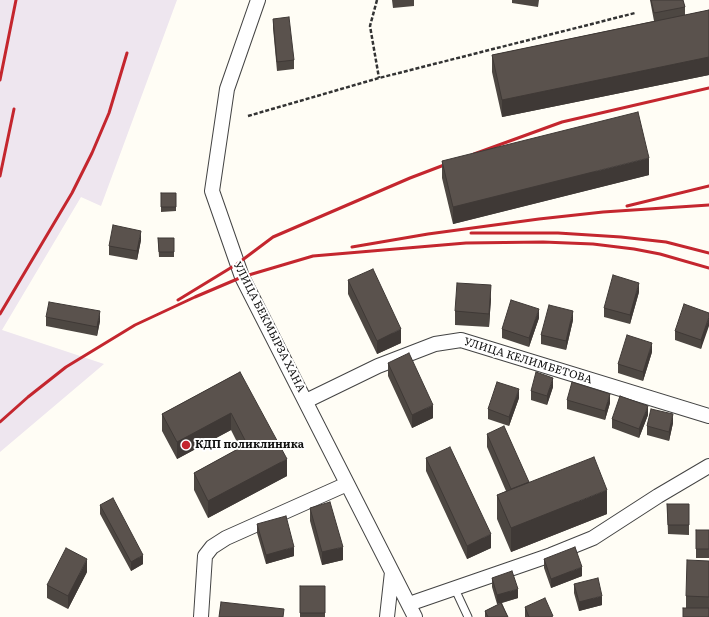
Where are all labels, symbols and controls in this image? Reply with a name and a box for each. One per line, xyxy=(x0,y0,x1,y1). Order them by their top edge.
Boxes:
street label: УЛИЦА БЕКМЫРЗА ХАНА xyxy=(230,260,308,394)
street label: УЛИЦА КЕЛИМБЕТОВА xyxy=(462,335,594,387)
place label: КДП поликлиника xyxy=(195,438,304,452)
marker: КДП поликлиника xyxy=(180,439,192,451)

